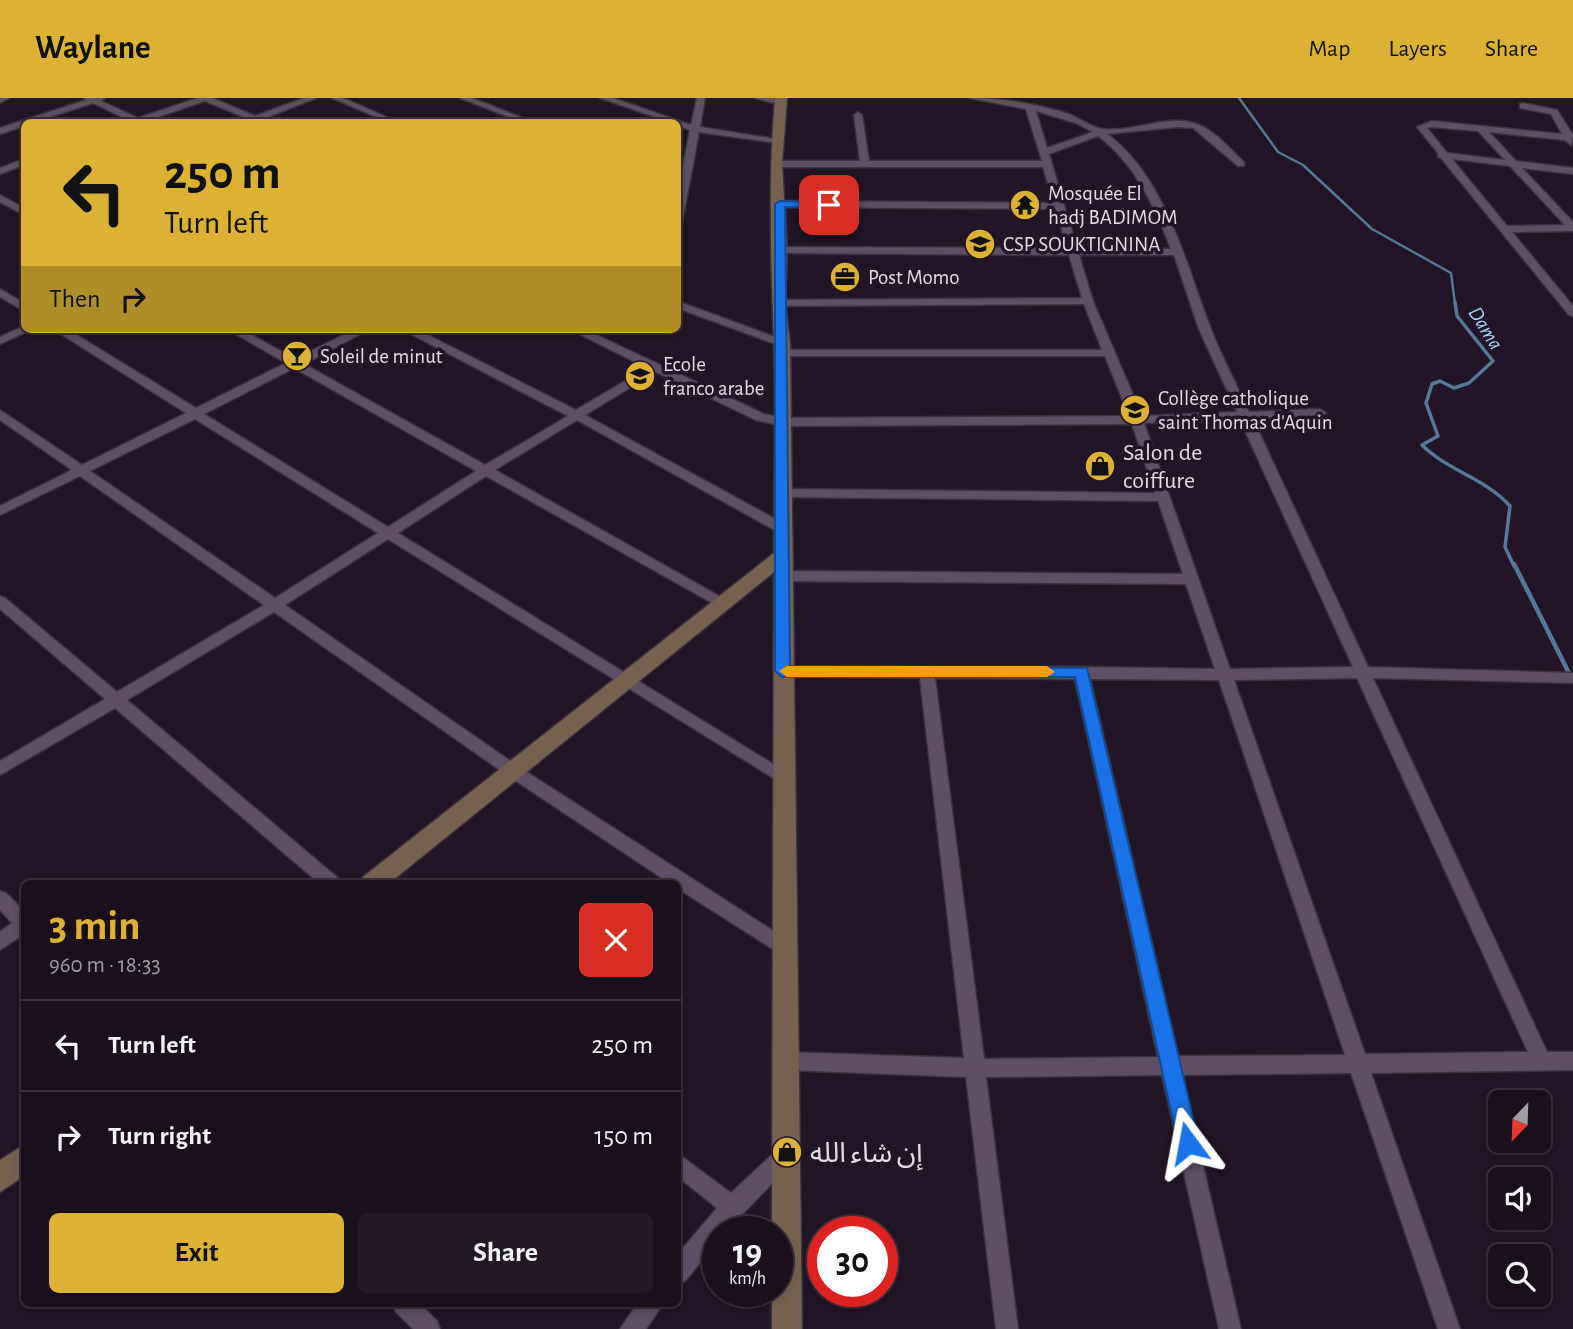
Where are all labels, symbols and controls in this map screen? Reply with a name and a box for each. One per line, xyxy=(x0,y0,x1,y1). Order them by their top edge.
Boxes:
text: Waylane xyxy=(35,32,151,65)
text: Map xyxy=(1308,37,1350,61)
text: Layers xyxy=(1388,37,1447,61)
text: Share xyxy=(1485,37,1538,61)
icon: left xyxy=(49,147,140,238)
text: 250 m xyxy=(164,149,281,198)
pin xyxy=(799,175,859,235)
place label: Mosquée El hadj BADIMOM xyxy=(1048,183,1178,228)
icon: arrive xyxy=(810,186,848,224)
temple icon: Mosquée El hadj BADIMOM xyxy=(1008,188,1042,222)
text: Turn left xyxy=(164,207,268,239)
school or university icon: CSP SOUKTIGNINA xyxy=(963,227,997,261)
place label: CSP SOUKTIGNINA xyxy=(1003,234,1160,255)
office icon: Post Momo xyxy=(828,260,862,294)
place label: Post Momo xyxy=(868,267,960,288)
icon: right xyxy=(114,280,152,318)
text: Then xyxy=(49,286,100,312)
water label: Dama xyxy=(1464,303,1507,354)
bar icon: Soleil de minut xyxy=(280,339,314,373)
place label: Soleil de minut xyxy=(320,346,443,367)
place label: Ecole franco arabe xyxy=(663,354,764,399)
school or university icon: Ecole franco arabe xyxy=(623,359,657,393)
place label: Collège catholique saint Thomas d'Aquin xyxy=(1158,388,1333,433)
school or university icon: Collège catholique saint Thomas d'Aquin xyxy=(1118,393,1152,427)
place label: Salon de coiffure xyxy=(1123,441,1202,493)
shop icon: Salon de coiffure xyxy=(1083,449,1117,483)
button: close xyxy=(579,903,653,977)
text: 3 min xyxy=(49,905,141,947)
text: 960 m · 18:33 xyxy=(49,954,161,977)
icon: left xyxy=(49,1027,87,1065)
text: Turn left xyxy=(108,1032,196,1058)
text: 250 m xyxy=(591,1032,653,1058)
north arrow xyxy=(1488,1090,1550,1153)
map controls xyxy=(1488,1090,1551,1307)
position arrow xyxy=(1151,1106,1225,1180)
icon: right xyxy=(49,1118,87,1156)
text: Turn right xyxy=(108,1123,211,1149)
text: 150 m xyxy=(594,1123,653,1149)
shop icon: إن شاء الله xyxy=(770,1135,804,1169)
place label: إن شاء الله xyxy=(810,1140,924,1171)
button: sound xyxy=(1488,1167,1551,1230)
button: Exit xyxy=(49,1213,344,1293)
button: Share xyxy=(358,1213,653,1293)
speed limit sign: 30 xyxy=(807,1216,898,1307)
text: 19 xyxy=(733,1235,762,1270)
button: search xyxy=(1488,1244,1551,1307)
text: km/h xyxy=(729,1270,766,1288)

